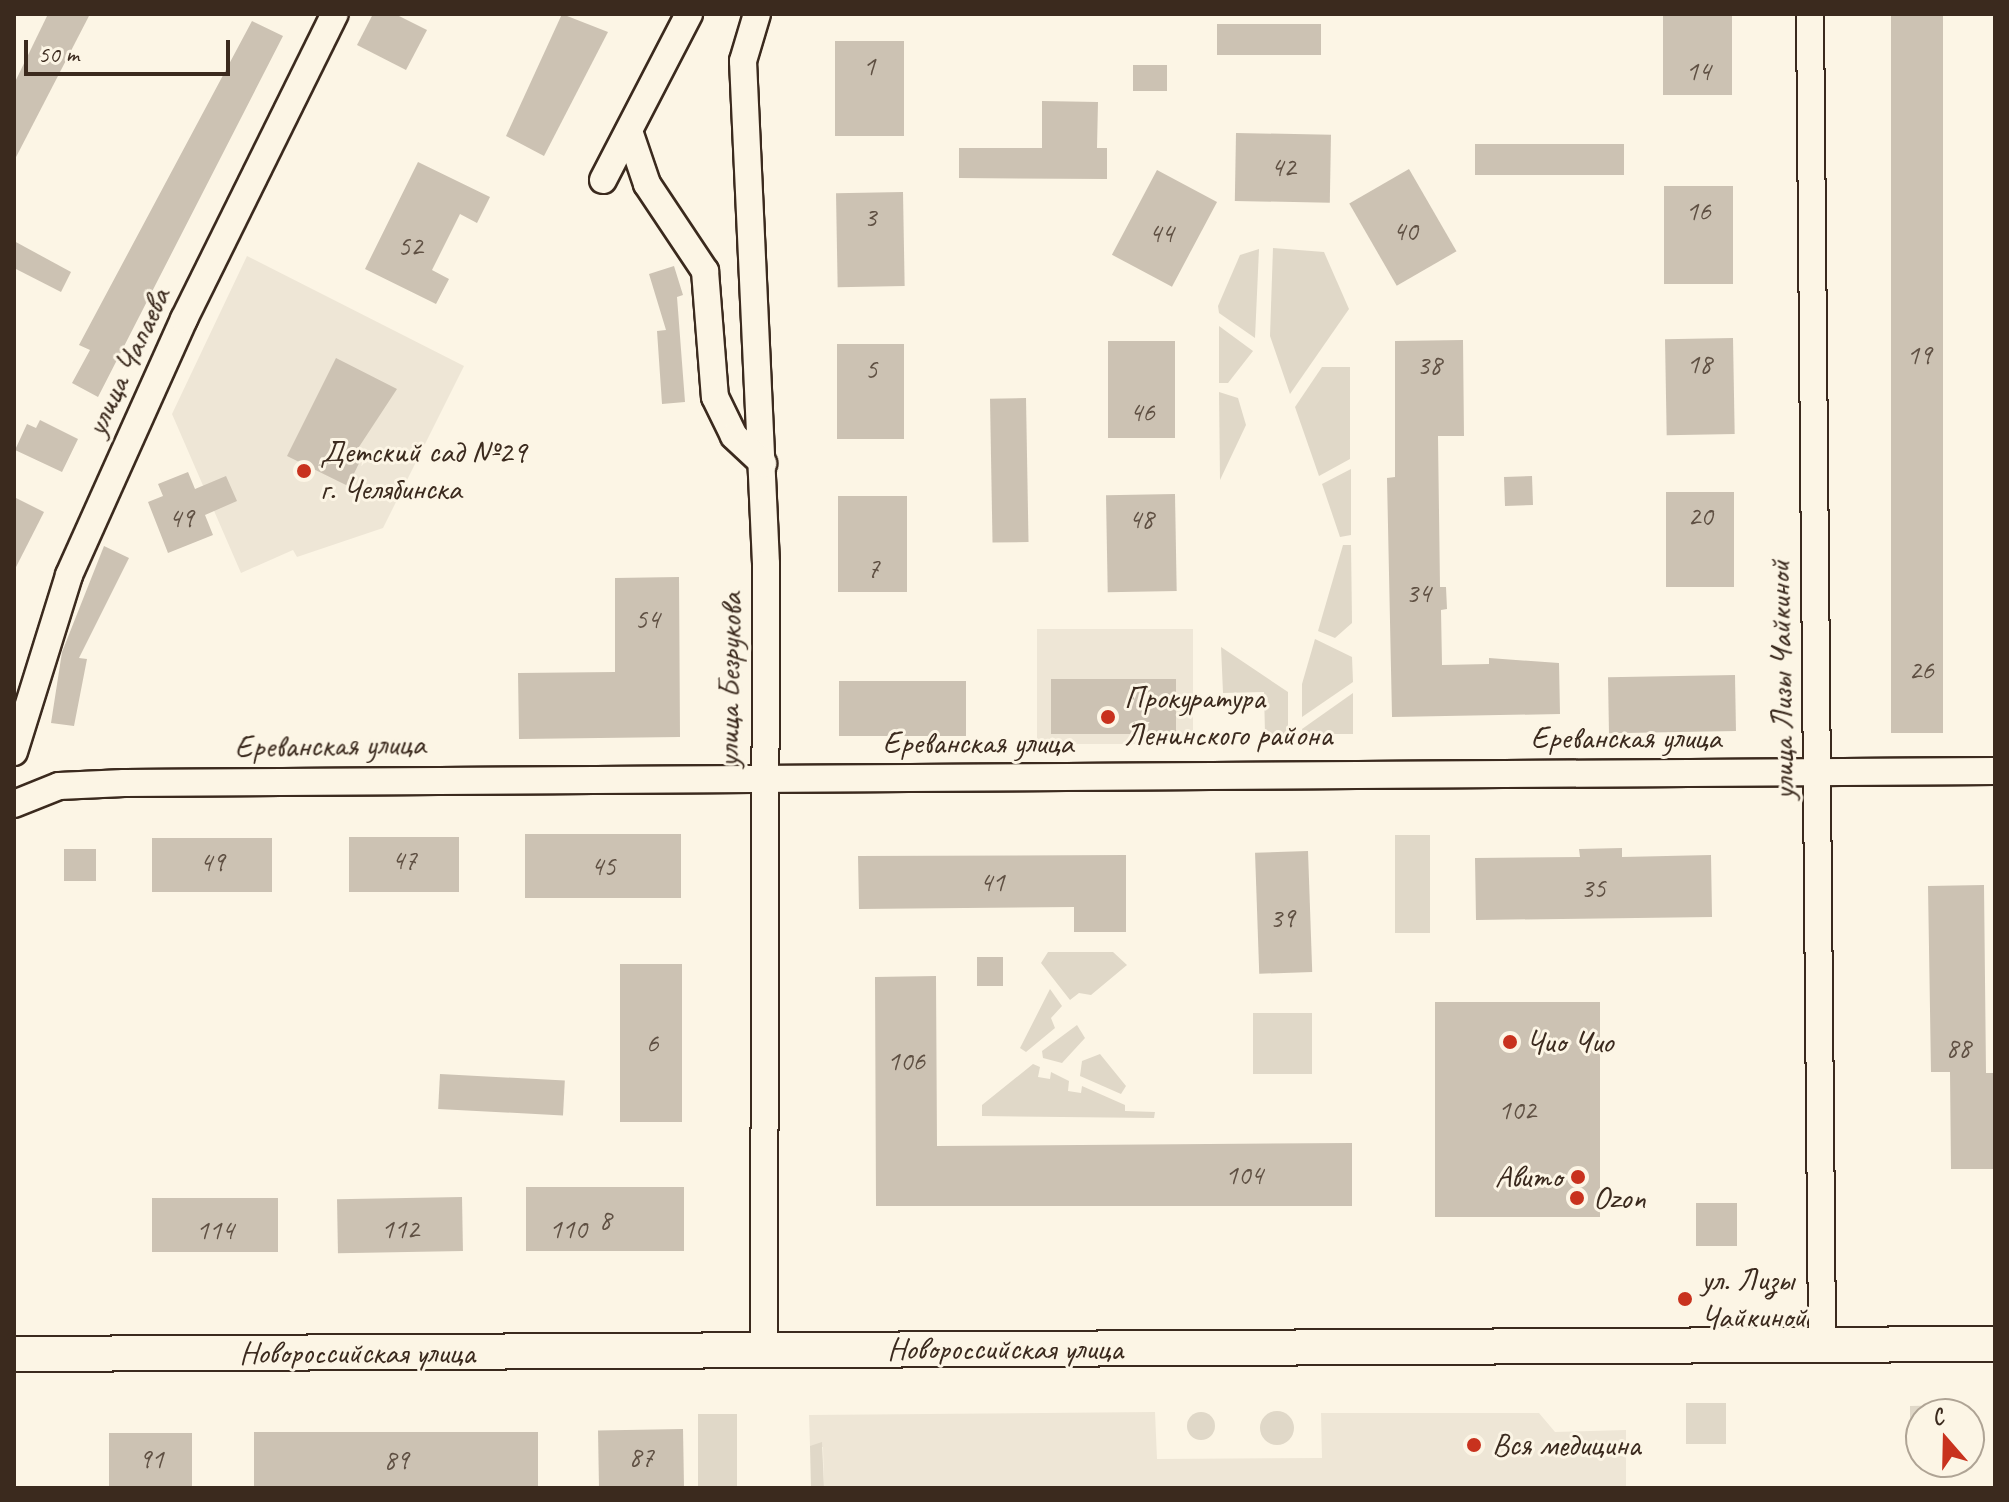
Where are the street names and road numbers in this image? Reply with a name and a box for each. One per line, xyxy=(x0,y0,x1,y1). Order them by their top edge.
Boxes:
street label: улица Чапаева xyxy=(77,282,179,442)
street label: улица Лизы Чайкиной xyxy=(1761,560,1803,800)
street label: улица Безрукова xyxy=(709,593,751,767)
street label: Ереванская улица xyxy=(1530,719,1722,757)
street label: Ереванская улица xyxy=(882,724,1074,762)
street label: Ереванская улица xyxy=(234,725,426,767)
street label: Новороссийская улица xyxy=(886,1330,1124,1368)
street label: Новороссийская улица xyxy=(238,1334,476,1372)

